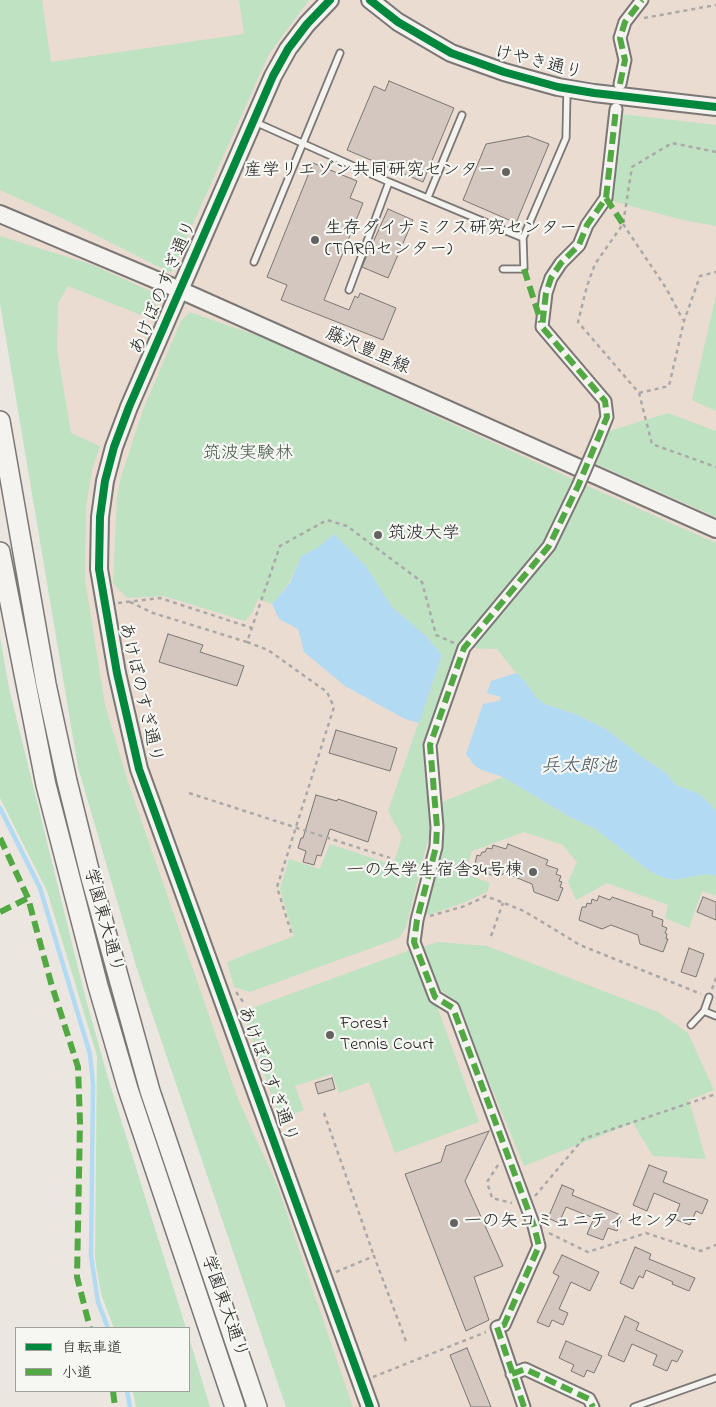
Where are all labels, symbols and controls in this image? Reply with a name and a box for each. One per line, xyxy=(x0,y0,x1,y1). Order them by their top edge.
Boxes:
street label: けやき通り xyxy=(492,43,584,85)
place label: 産学リエゾン共同研究センター xyxy=(244,161,496,183)
marker: 産学リエゾン共同研究センター xyxy=(500,166,512,178)
street label: あけぼのすぎ通り xyxy=(127,218,203,358)
place label: 生存ダイナミクス研究センター (TARAセンター) xyxy=(325,219,577,262)
marker: 生存ダイナミクス研究センター (TARAセンター) xyxy=(309,234,321,246)
street label: 藤沢豊里線 xyxy=(321,324,413,380)
park label: 筑波実験林 xyxy=(203,444,293,466)
place label: 筑波大学 xyxy=(388,524,460,546)
marker: 筑波大学 xyxy=(372,529,384,541)
street label: あけぼのすぎ通り xyxy=(112,620,166,766)
water label: 兵太郎池 xyxy=(541,757,617,779)
place label: 一の矢学生宿舎34号棟 xyxy=(346,861,523,883)
street label: 学園東大通り xyxy=(78,866,126,976)
marker: 一の矢学生宿舎34号棟 xyxy=(527,866,539,878)
street label: あけぼのすぎ通り xyxy=(231,1004,301,1146)
place label: Forest Tennis Court xyxy=(340,1014,434,1056)
marker: Forest Tennis Court xyxy=(324,1029,336,1041)
place label: 一の矢コミュニティセンター xyxy=(464,1212,698,1234)
marker: 一の矢コミュニティセンター xyxy=(448,1217,460,1229)
street label: 学園東大通り xyxy=(195,1252,251,1362)
legend xyxy=(15,1327,190,1392)
text: 自転車道 xyxy=(62,1337,122,1359)
text: 小道 xyxy=(62,1362,92,1384)

